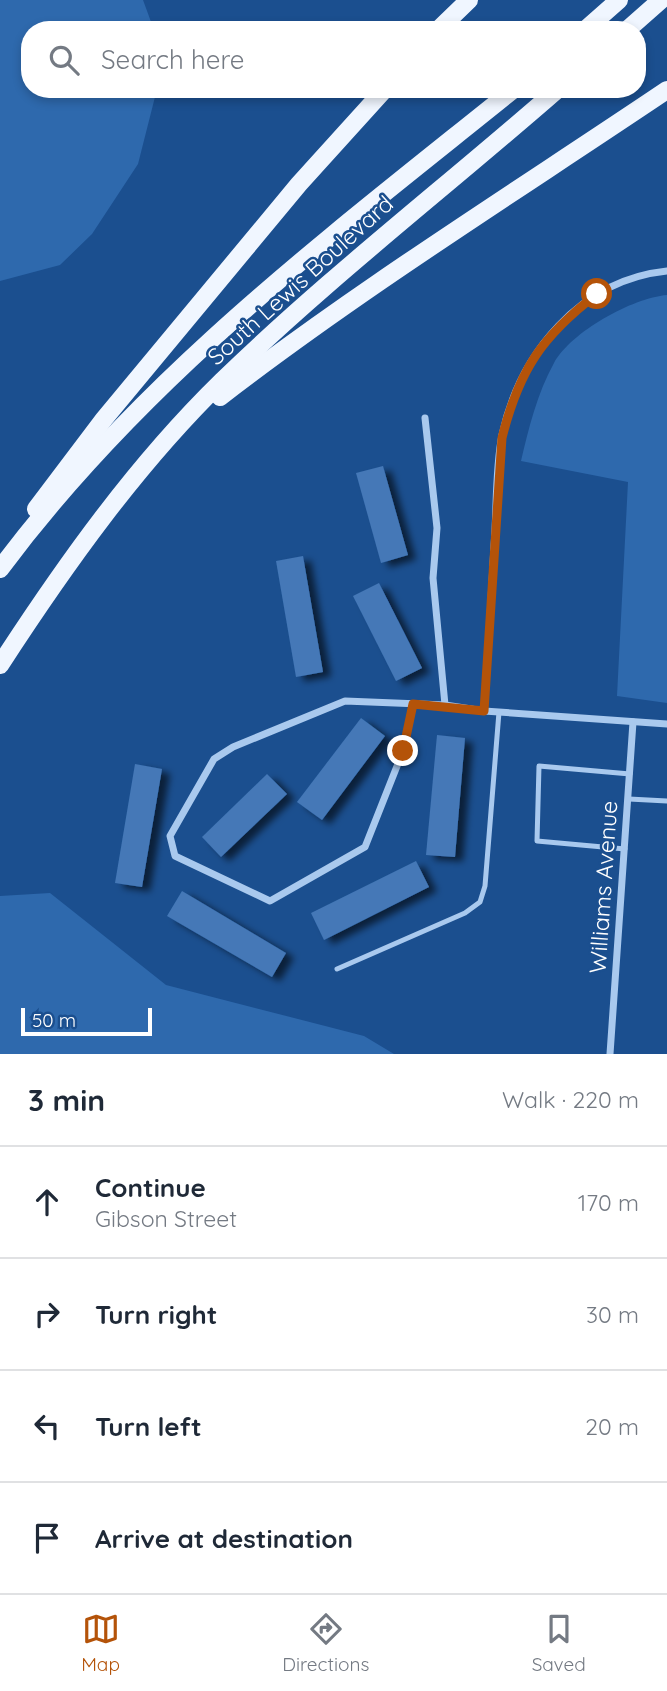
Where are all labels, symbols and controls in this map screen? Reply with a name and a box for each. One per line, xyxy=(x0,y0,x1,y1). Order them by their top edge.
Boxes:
search box xyxy=(21,21,646,98)
icon: search xyxy=(45,41,83,79)
text: Search here xyxy=(101,43,245,76)
street label: South Lewis Boulevard xyxy=(201,189,399,371)
route start xyxy=(581,278,612,309)
route end xyxy=(387,735,418,766)
street label: Williams Avenue xyxy=(582,800,624,974)
scale bar xyxy=(21,1005,152,1037)
text: 50 m xyxy=(32,1008,76,1032)
text: 3 min xyxy=(28,1081,105,1119)
text: Walk · 220 m xyxy=(502,1085,639,1114)
text: Continue xyxy=(95,1171,206,1204)
icon: ahead xyxy=(28,1183,66,1221)
text: 170 m xyxy=(578,1188,639,1217)
text: Gibson Street xyxy=(95,1204,237,1233)
icon: right xyxy=(28,1295,66,1333)
text: Turn right xyxy=(95,1298,217,1331)
text: 30 m xyxy=(586,1300,639,1329)
icon: left xyxy=(28,1407,66,1445)
text: Turn left xyxy=(95,1410,202,1443)
text: 20 m xyxy=(585,1412,639,1441)
icon: arrive xyxy=(28,1519,66,1557)
text: Arrive at destination xyxy=(95,1522,353,1555)
tab: Map xyxy=(81,1610,120,1676)
tab: Directions xyxy=(282,1610,369,1676)
tab: Saved xyxy=(532,1610,586,1676)

